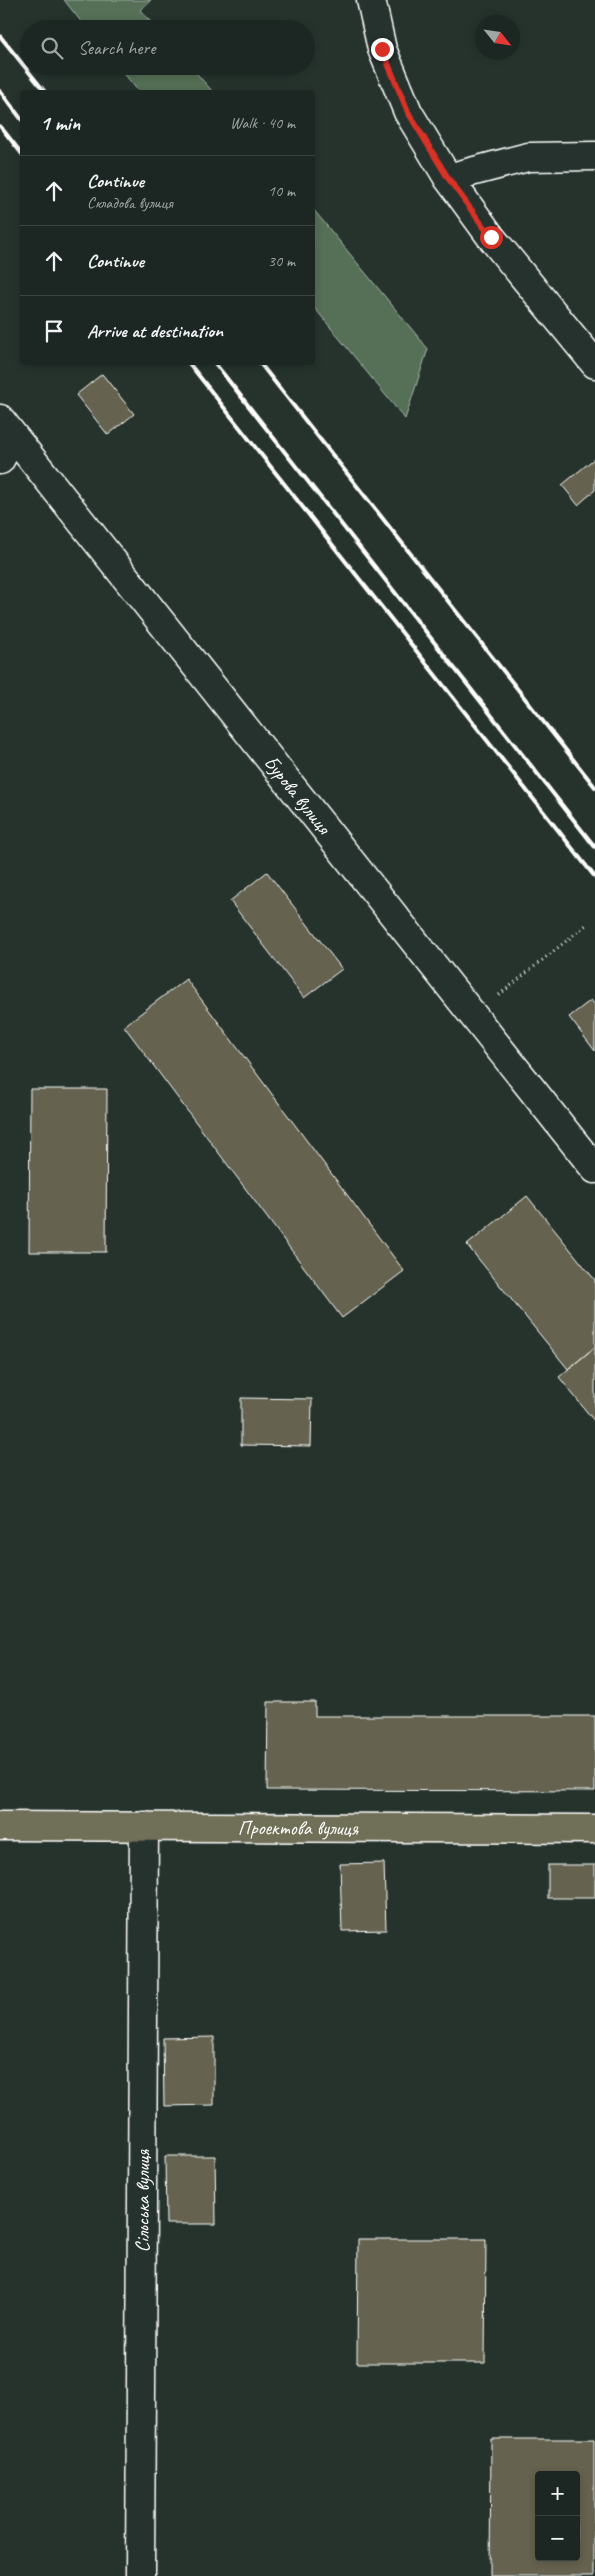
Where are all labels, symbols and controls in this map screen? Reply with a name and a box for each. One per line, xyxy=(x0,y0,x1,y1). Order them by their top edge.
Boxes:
north arrow xyxy=(475,15,520,60)
search box xyxy=(20,20,315,75)
icon: search xyxy=(38,34,66,62)
text: Search here xyxy=(78,36,155,60)
route end xyxy=(371,38,394,61)
text: 1 min xyxy=(40,110,80,136)
text: Walk · 40 m xyxy=(230,113,295,133)
text: Continue xyxy=(87,169,144,193)
icon: ahead xyxy=(40,177,68,205)
text: 10 m xyxy=(268,181,295,201)
text: Складова вулиця xyxy=(87,193,173,213)
route start xyxy=(480,226,503,249)
icon: ahead xyxy=(40,247,68,275)
text: Continue xyxy=(87,249,144,273)
text: 30 m xyxy=(268,251,295,271)
icon: arrive xyxy=(40,317,68,345)
text: Arrive at destination xyxy=(87,319,223,343)
street label: Бурова вулиця xyxy=(259,750,338,840)
street label: Проектова вулиця xyxy=(238,1815,359,1840)
street label: Сільська вулиця xyxy=(129,2149,155,2252)
map controls xyxy=(535,2471,580,2561)
button: + xyxy=(535,2471,580,2516)
button: − xyxy=(535,2516,580,2561)

